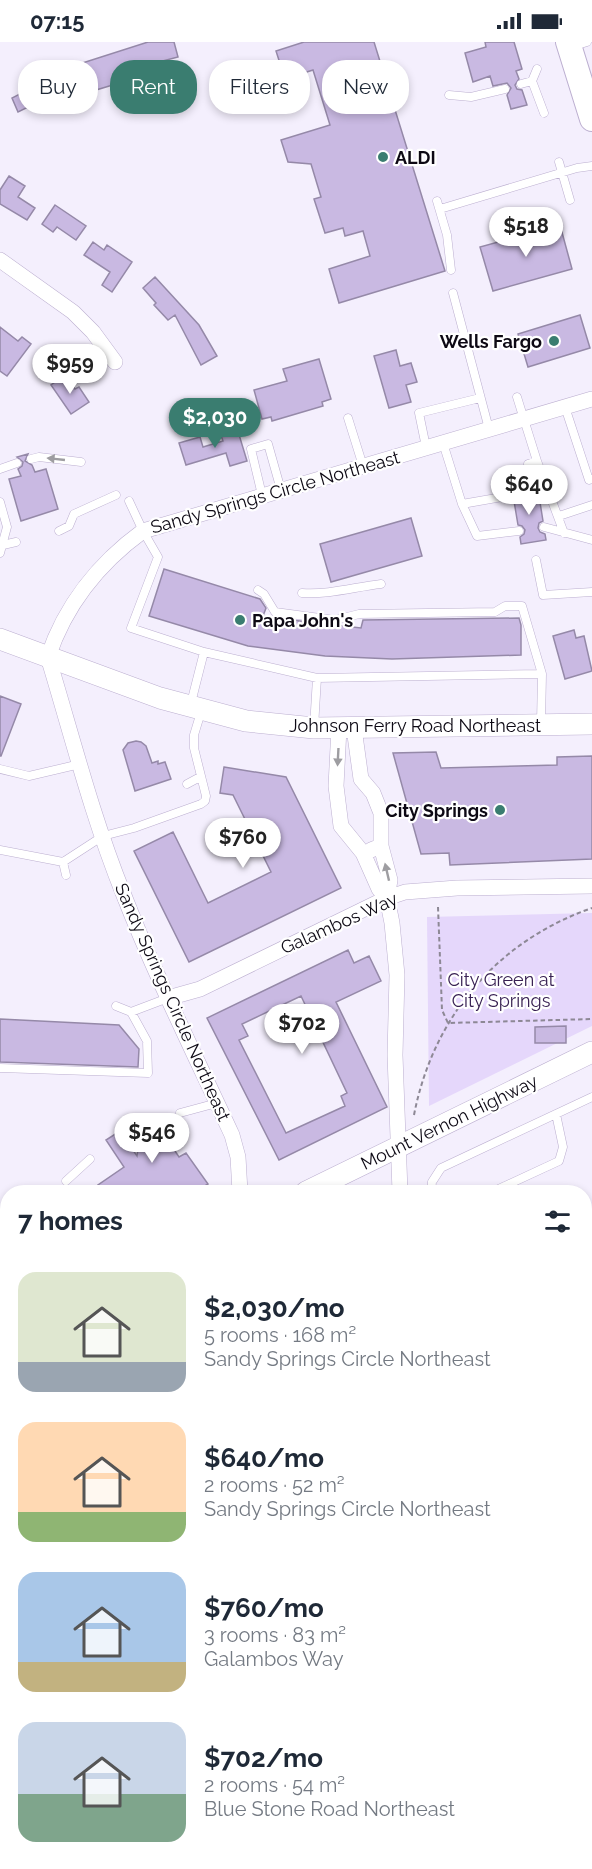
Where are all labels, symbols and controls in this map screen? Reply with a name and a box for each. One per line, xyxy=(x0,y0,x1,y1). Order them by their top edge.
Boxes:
text: 07:15 xyxy=(30,8,84,34)
chip: Buy xyxy=(18,60,98,114)
chip: Rent xyxy=(110,60,197,114)
chip: Filters xyxy=(209,60,310,114)
chip: New xyxy=(322,60,409,114)
place label: ALDI xyxy=(395,147,436,168)
marker: ALDI xyxy=(376,150,390,164)
pin: $518 xyxy=(490,207,562,258)
text: $518 xyxy=(503,214,549,238)
place label: Wells Fargo xyxy=(440,331,542,352)
marker: Wells Fargo xyxy=(547,334,561,348)
pin: $959 xyxy=(34,344,106,395)
text: $959 xyxy=(46,351,94,375)
pin: $2,030 xyxy=(166,398,264,449)
text: $2,030 xyxy=(183,405,247,429)
street label: Sandy Springs Circle Northeast xyxy=(148,446,402,538)
one-way arrow xyxy=(46,454,65,464)
pin: $640 xyxy=(493,465,565,516)
text: $640 xyxy=(505,472,553,496)
place label: Papa John's xyxy=(252,610,353,631)
marker: Papa John's xyxy=(233,613,247,627)
street label: Johnson Ferry Road Northeast xyxy=(289,715,541,736)
one-way arrow xyxy=(333,747,342,766)
place label: City Springs xyxy=(385,800,488,821)
marker: City Springs xyxy=(493,803,507,817)
pin: $760 xyxy=(207,818,279,869)
text: $760 xyxy=(219,825,267,849)
one-way arrow xyxy=(382,863,392,881)
street label: Sandy Springs Circle Northeast xyxy=(111,880,235,1124)
street label: Galambos Way xyxy=(277,888,401,958)
park label: City Green at City Springs xyxy=(447,969,555,1011)
pin: $702 xyxy=(266,1004,338,1055)
text: $702 xyxy=(278,1011,326,1035)
street label: Mount Vernon Highway xyxy=(357,1070,541,1174)
pin: $546 xyxy=(116,1113,188,1164)
text: $546 xyxy=(128,1120,176,1144)
icon: filters xyxy=(541,1205,574,1238)
text: 7 homes xyxy=(18,1206,123,1236)
text: $2,030/mo xyxy=(204,1293,345,1323)
icon: home xyxy=(66,1296,138,1368)
text: 5 rooms · 168 m² xyxy=(204,1323,356,1347)
text: Sandy Springs Circle Northeast xyxy=(204,1347,491,1371)
text: $640/mo xyxy=(204,1443,324,1473)
icon: home xyxy=(66,1446,138,1518)
text: 2 rooms · 52 m² xyxy=(204,1473,345,1497)
text: Sandy Springs Circle Northeast xyxy=(204,1497,491,1521)
text: $760/mo xyxy=(204,1593,324,1623)
icon: home xyxy=(66,1596,138,1668)
text: 3 rooms · 83 m² xyxy=(204,1623,346,1647)
text: Galambos Way xyxy=(204,1647,344,1671)
text: $702/mo xyxy=(204,1743,323,1773)
icon: home xyxy=(66,1746,138,1818)
text: 2 rooms · 54 m² xyxy=(204,1773,345,1797)
text: Blue Stone Road Northeast xyxy=(204,1797,455,1821)

